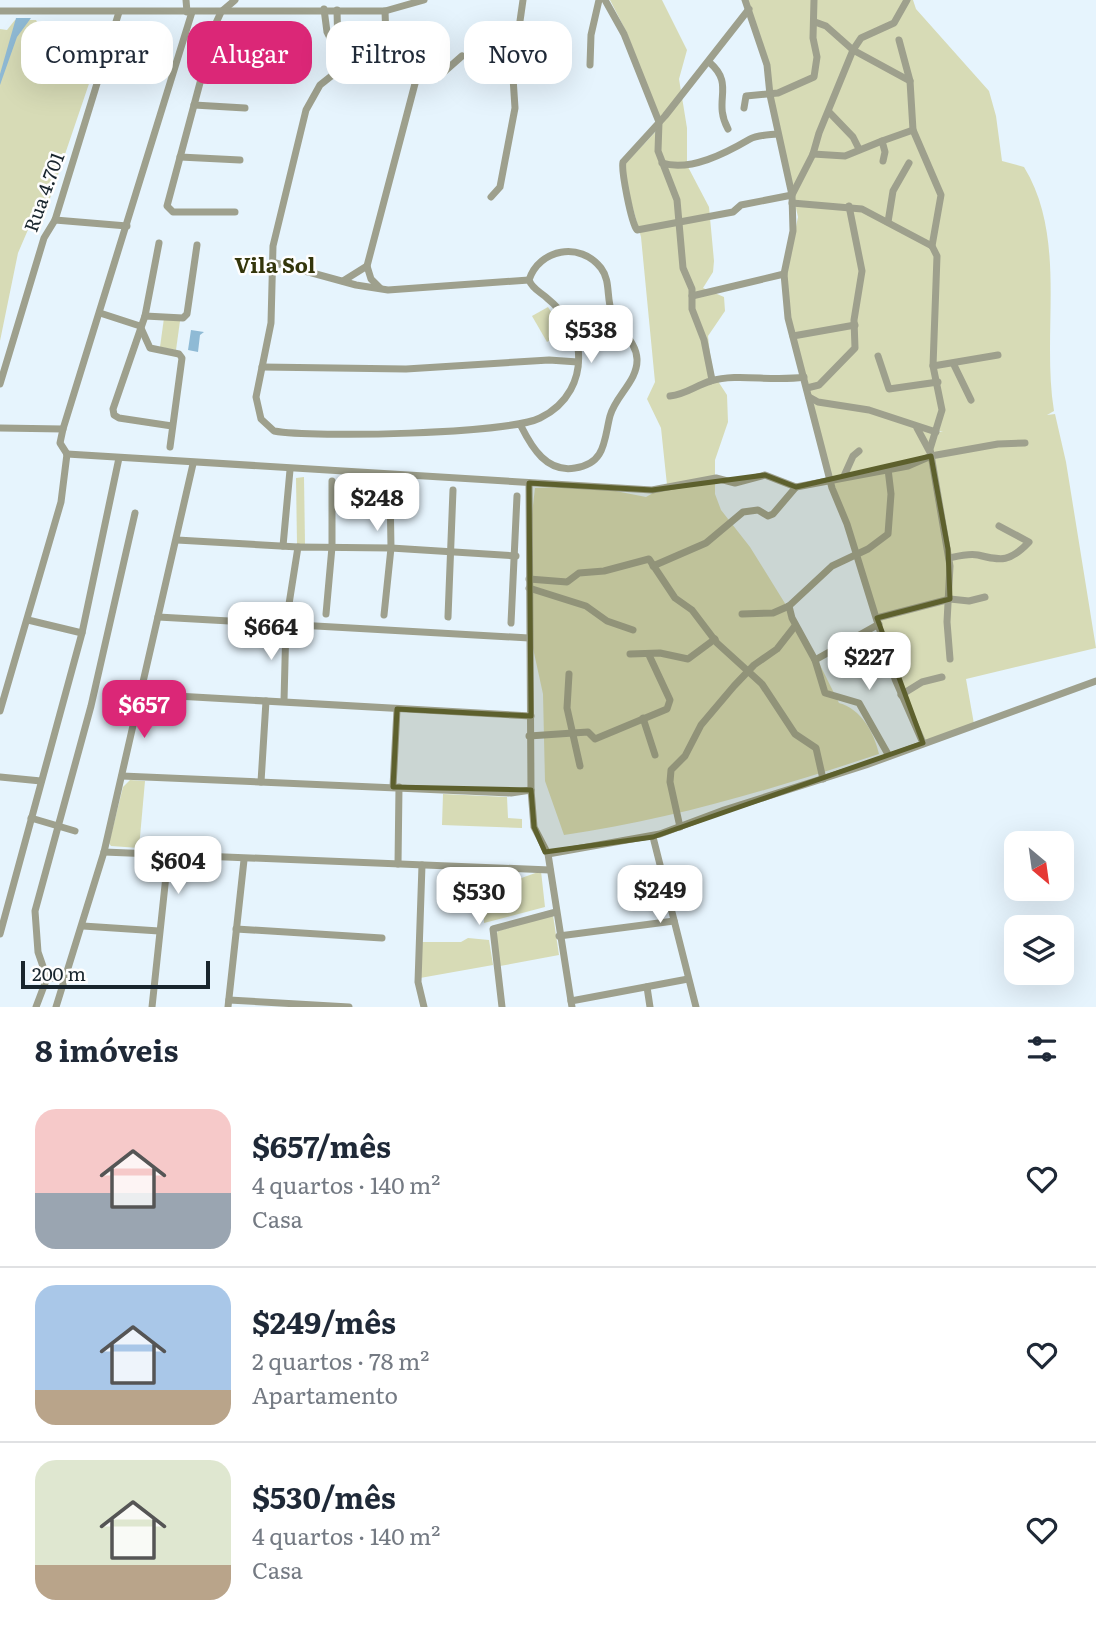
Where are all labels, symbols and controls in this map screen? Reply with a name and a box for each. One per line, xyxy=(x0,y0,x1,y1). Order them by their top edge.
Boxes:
chip: Comprar xyxy=(21,21,173,84)
chip: Alugar xyxy=(187,21,312,84)
chip: Filtros xyxy=(326,21,450,84)
chip: Novo xyxy=(464,21,572,84)
street label: Rua 4.701 xyxy=(16,148,71,235)
district label: Vila Sol xyxy=(235,248,316,279)
pin: $538 xyxy=(550,306,632,365)
text: $538 xyxy=(565,311,617,345)
pin: $248 xyxy=(336,474,418,533)
text: $248 xyxy=(350,479,404,513)
pin: $664 xyxy=(230,602,312,662)
text: $664 xyxy=(244,608,298,642)
pin: $227 xyxy=(828,632,910,692)
text: $227 xyxy=(844,638,894,672)
pin: $657 xyxy=(103,680,185,740)
text: $657 xyxy=(118,686,170,720)
north arrow xyxy=(1004,831,1074,901)
map controls xyxy=(1004,831,1074,985)
pin: $604 xyxy=(137,836,219,896)
text: $604 xyxy=(150,842,206,876)
pin: $249 xyxy=(619,866,701,925)
pin: $530 xyxy=(438,867,520,927)
text: $249 xyxy=(633,871,687,905)
text: $530 xyxy=(453,873,505,907)
button: layers xyxy=(1004,915,1074,985)
scale bar xyxy=(21,958,210,990)
text: 200 m xyxy=(32,959,86,987)
text: 8 imóveis xyxy=(35,1027,178,1071)
icon: filters xyxy=(1023,1030,1061,1068)
text: $657/mês xyxy=(252,1123,391,1167)
icon: home xyxy=(91,1137,175,1221)
icon: heart xyxy=(1023,1160,1061,1198)
text: 4 quartos · 140 m² xyxy=(252,1167,441,1201)
text: Casa xyxy=(252,1201,303,1235)
text: $249/mês xyxy=(252,1299,396,1343)
icon: home xyxy=(91,1313,175,1397)
icon: heart xyxy=(1023,1336,1061,1374)
text: 2 quartos · 78 m² xyxy=(252,1343,429,1377)
text: Apartamento xyxy=(252,1377,398,1411)
text: $530/mês xyxy=(252,1474,396,1518)
icon: home xyxy=(91,1488,175,1572)
icon: heart xyxy=(1023,1511,1061,1549)
text: 4 quartos · 140 m² xyxy=(252,1518,441,1552)
text: Casa xyxy=(252,1552,303,1586)

